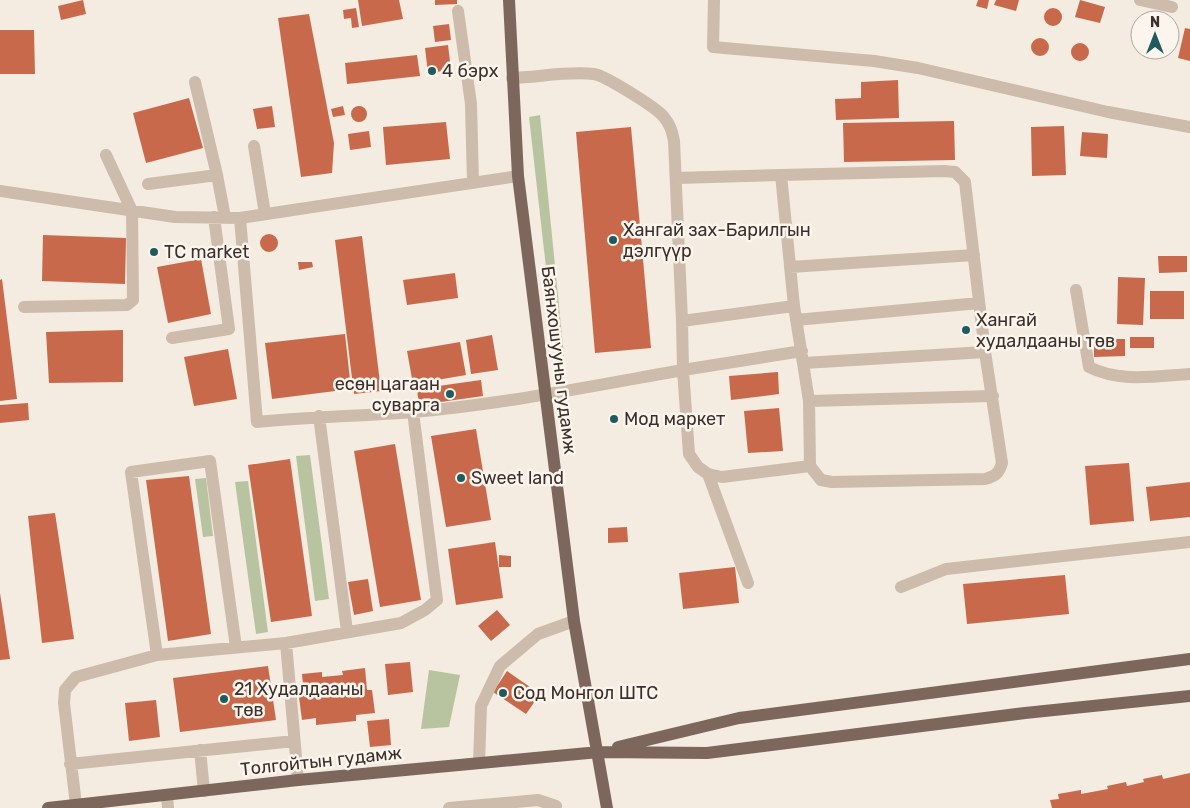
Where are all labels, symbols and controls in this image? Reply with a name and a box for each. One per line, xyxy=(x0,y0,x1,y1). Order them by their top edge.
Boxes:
north arrow xyxy=(1130,10,1180,60)
text: N xyxy=(1150,14,1160,31)
place label: 4 бэрх xyxy=(442,60,499,82)
marker: 4 бэрх xyxy=(426,65,438,77)
place label: Хангай зах-Барилгын дэлгүүр xyxy=(623,219,811,262)
marker: Хангай зах-Барилгын дэлгүүр xyxy=(607,234,619,246)
place label: TC market xyxy=(164,241,249,263)
marker: TC market xyxy=(148,246,160,258)
street label: Баянхошууны гудамж xyxy=(537,265,581,455)
place label: Хангай худалдааны төв xyxy=(976,309,1115,352)
marker: Хангай худалдааны төв xyxy=(960,324,972,336)
place label: есөн цагаан суварга xyxy=(335,373,440,416)
marker: есөн цагаан суварга xyxy=(444,388,456,400)
place label: Мод маркет xyxy=(624,408,725,430)
marker: Мод маркет xyxy=(608,413,620,425)
place label: Sweet land xyxy=(471,467,564,489)
marker: Sweet land xyxy=(455,472,467,484)
place label: 21 Худалдааны төв xyxy=(234,678,364,721)
place label: Сод Монгол ШТС xyxy=(513,682,658,704)
marker: Сод Монгол ШТС xyxy=(497,687,509,699)
marker: 21 Худалдааны төв xyxy=(218,693,230,705)
street label: Толгойтын гудамж xyxy=(239,742,403,780)

